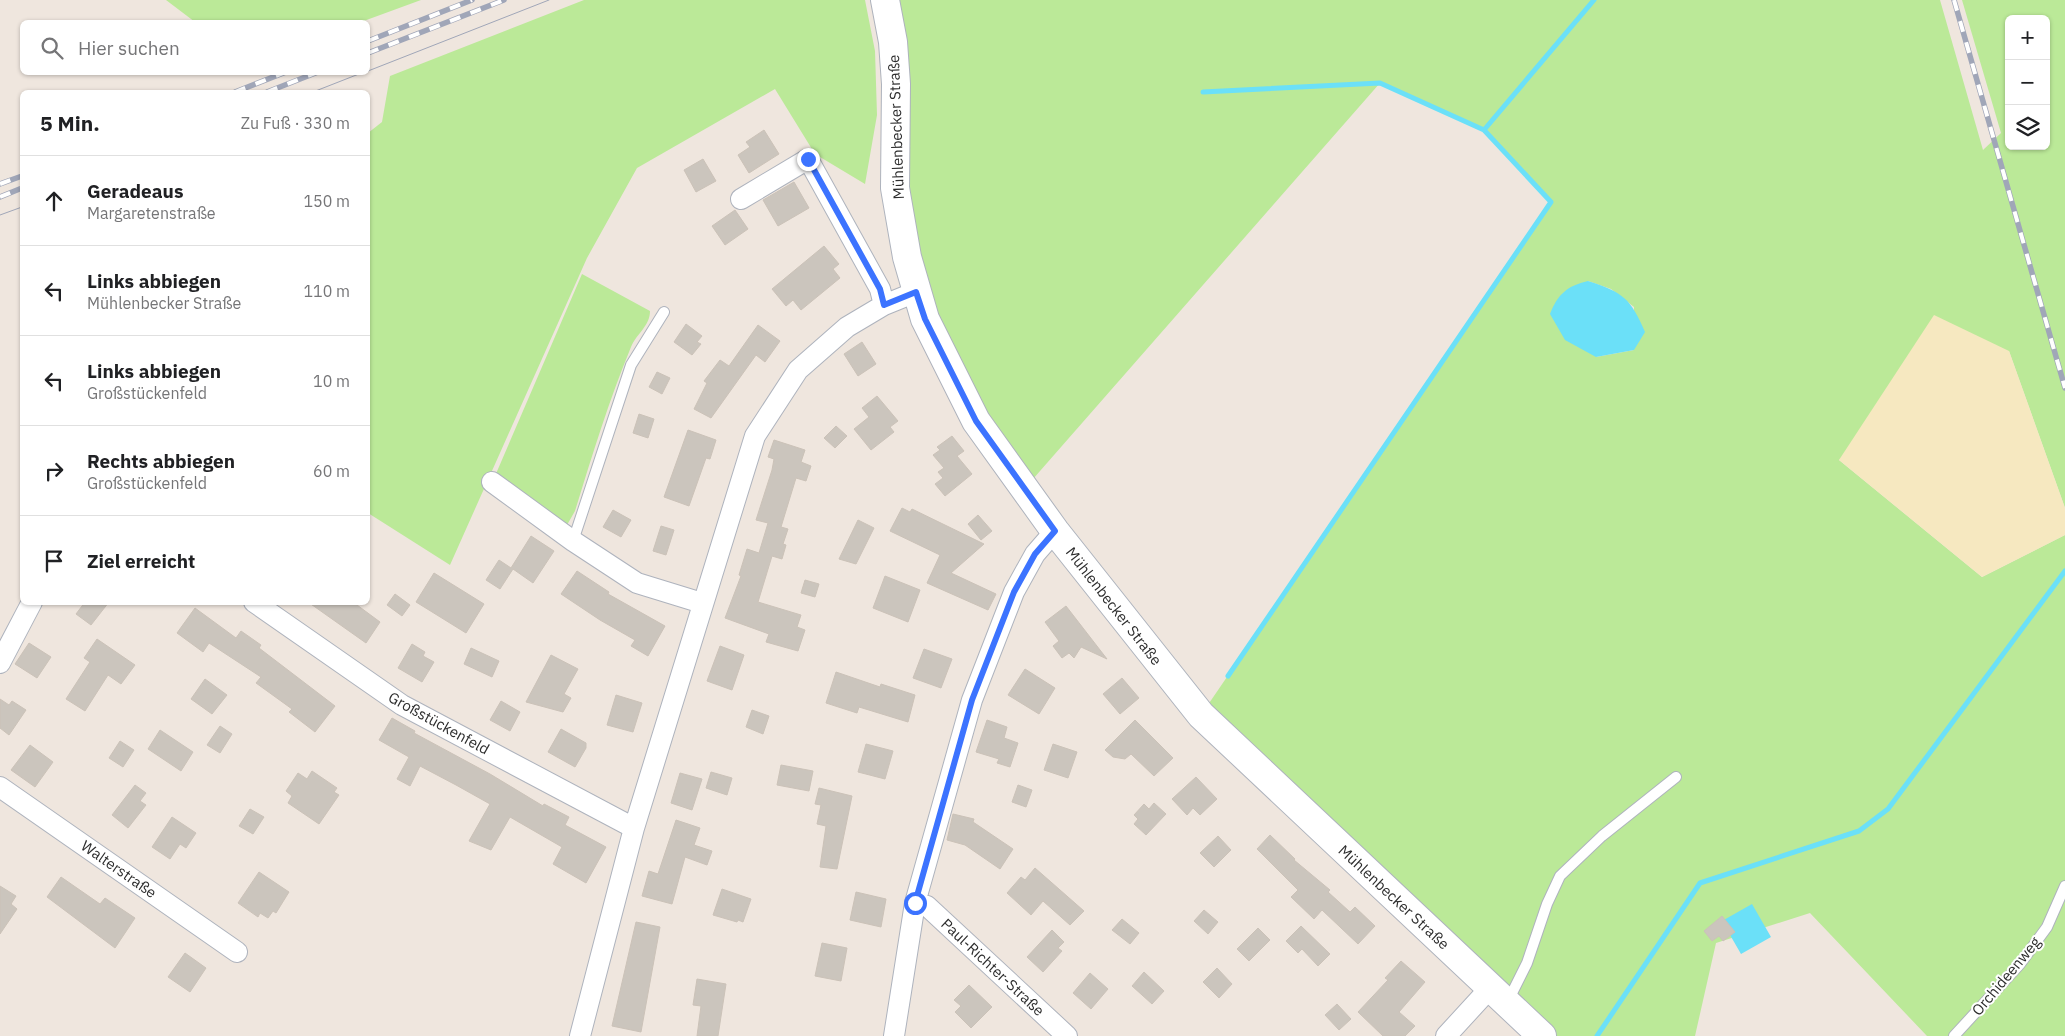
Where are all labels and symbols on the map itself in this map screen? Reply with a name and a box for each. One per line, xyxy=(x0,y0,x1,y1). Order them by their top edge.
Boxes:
street label: Mühlenbecker Straße xyxy=(884,54,908,200)
route end xyxy=(797,148,820,171)
street label: Mühlenbecker Straße xyxy=(1062,543,1166,669)
street label: Großstückenfeld xyxy=(385,687,493,759)
street label: Walterstraße xyxy=(78,836,160,902)
street label: Mühlenbecker Straße xyxy=(1335,841,1453,953)
route start xyxy=(904,892,927,915)
street label: Paul-Richter-Straße xyxy=(937,914,1049,1020)
street label: Orchideenweg xyxy=(1968,933,2045,1019)

